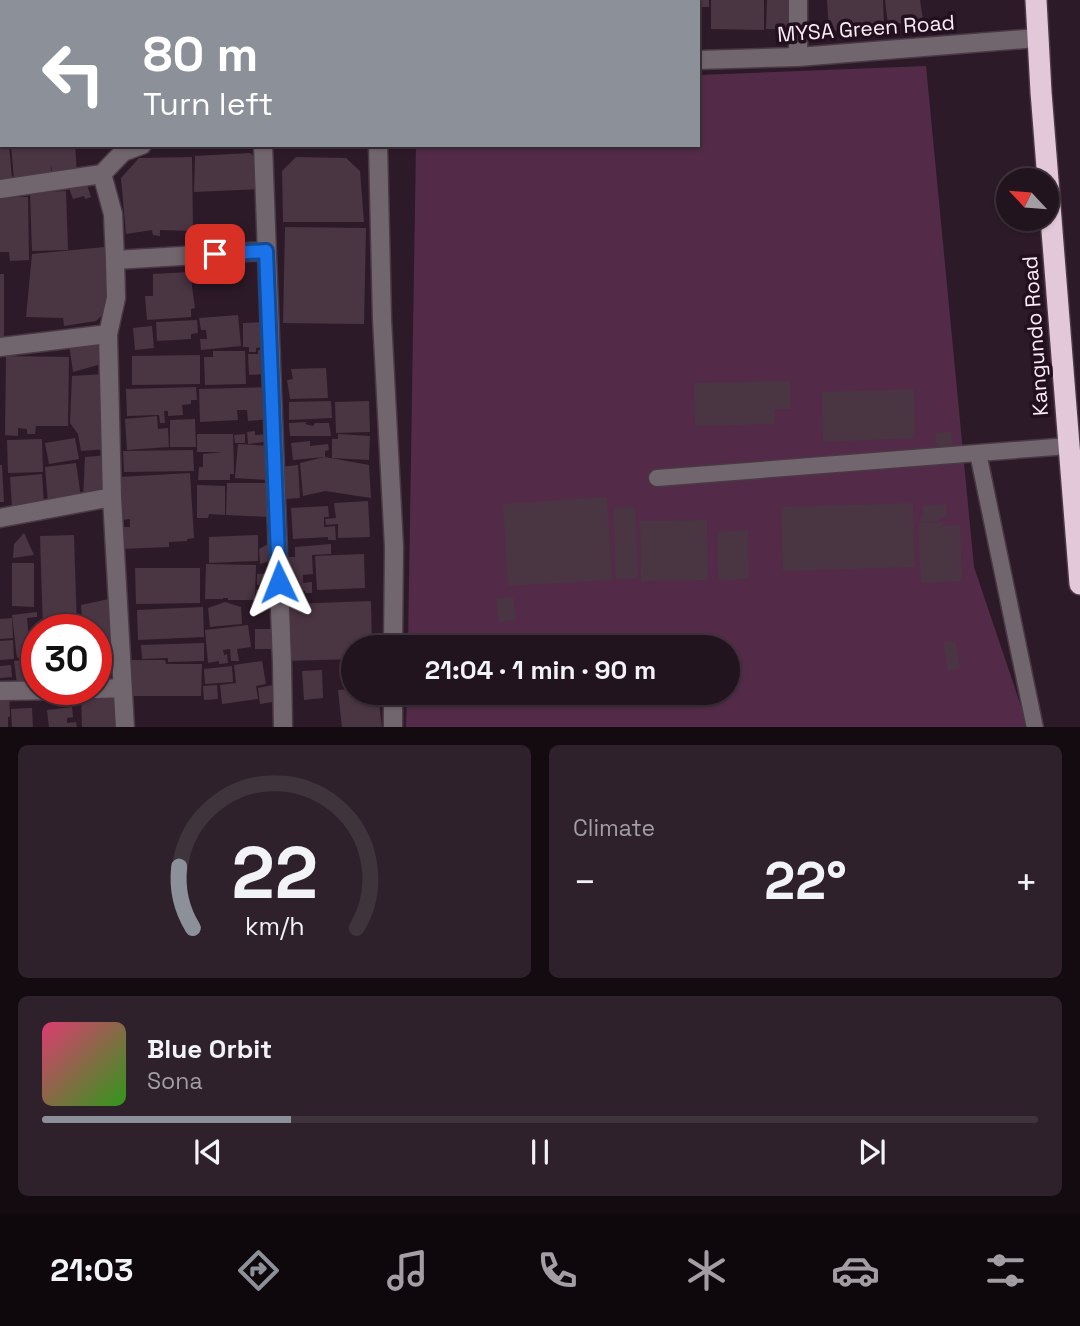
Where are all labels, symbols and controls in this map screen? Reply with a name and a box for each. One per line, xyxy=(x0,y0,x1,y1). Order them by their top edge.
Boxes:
street label: MYSA Green Road xyxy=(776,8,956,48)
text: 80 m xyxy=(143,23,258,85)
icon: left xyxy=(28,28,119,119)
text: Turn left xyxy=(143,84,273,124)
north arrow xyxy=(996,168,1059,231)
map controls xyxy=(996,168,1059,231)
pin xyxy=(185,224,245,284)
icon: arrive xyxy=(196,235,234,273)
street label: Kangundo Road xyxy=(1016,255,1054,417)
position arrow xyxy=(242,545,316,619)
speed limit sign: 30 xyxy=(21,614,112,705)
text: 21:04 · 1 min · 90 m xyxy=(425,653,656,687)
text: Climate xyxy=(573,813,655,843)
text: 22 xyxy=(231,826,318,919)
text: 22° xyxy=(764,848,847,914)
text: − xyxy=(573,858,597,906)
text: + xyxy=(1014,858,1038,906)
text: km/h xyxy=(245,909,304,941)
text: Blue Orbit xyxy=(147,1032,272,1066)
text: Sona xyxy=(147,1066,203,1096)
icon: previous xyxy=(189,1133,227,1171)
icon: pause xyxy=(521,1133,559,1171)
icon: next xyxy=(853,1133,891,1171)
icon: directions xyxy=(234,1246,283,1295)
icon: music xyxy=(383,1246,432,1295)
icon: phone xyxy=(533,1246,582,1295)
icon: climate xyxy=(682,1246,731,1295)
icon: car xyxy=(831,1246,880,1295)
icon: filters xyxy=(981,1246,1030,1295)
text: 21:03 xyxy=(50,1250,133,1290)

